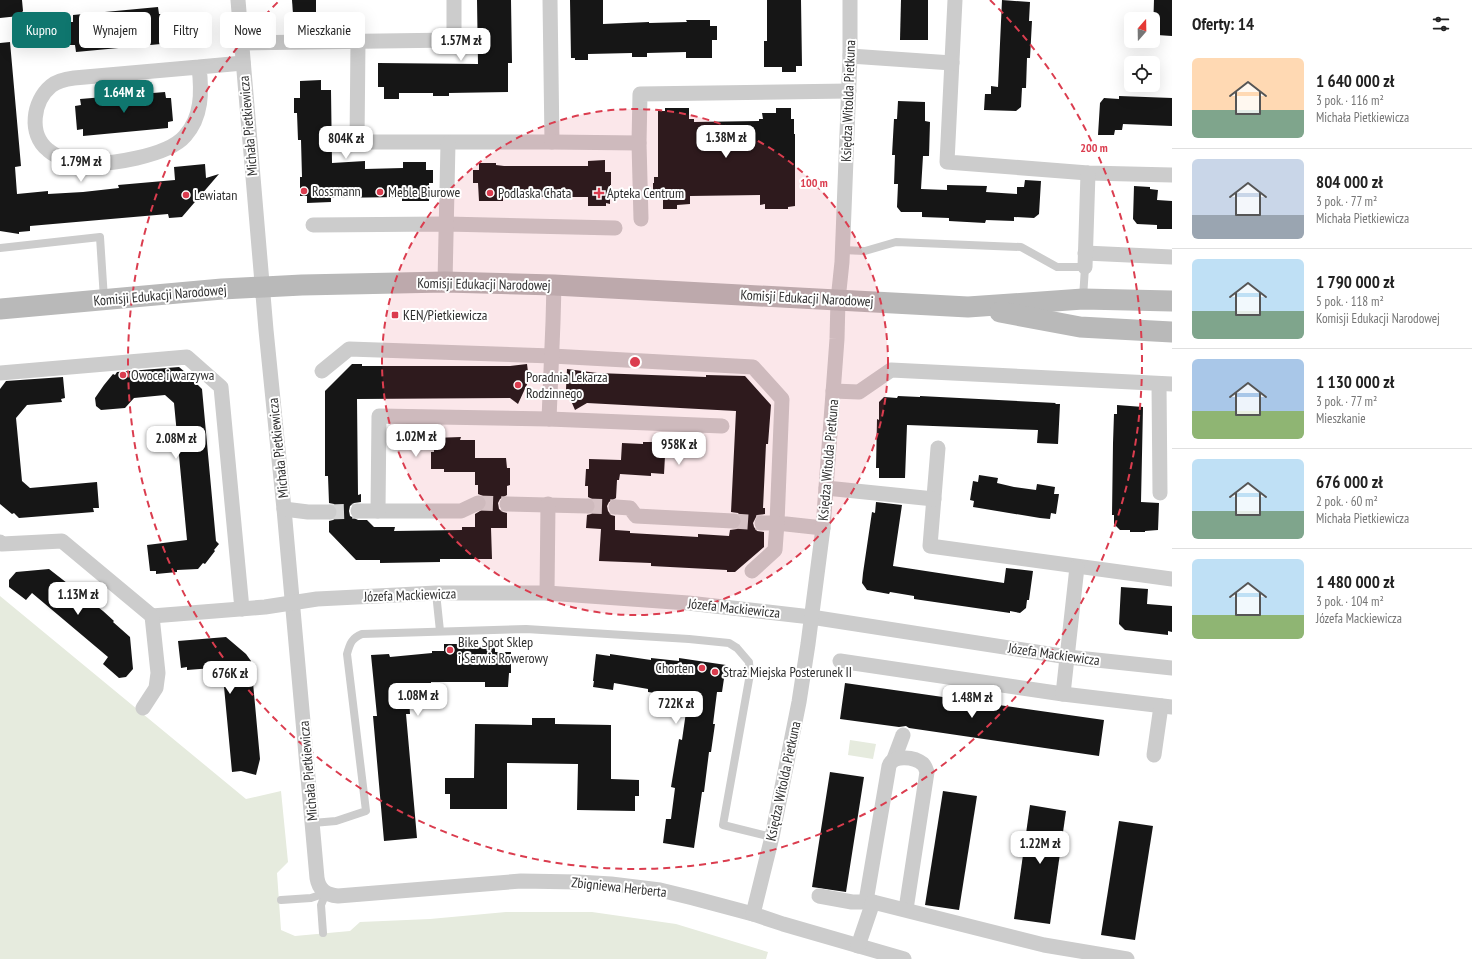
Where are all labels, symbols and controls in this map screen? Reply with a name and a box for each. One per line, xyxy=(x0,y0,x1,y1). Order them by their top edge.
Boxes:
chip: Kupno xyxy=(12,12,71,48)
chip: Wynajem xyxy=(79,12,151,48)
chip: Filtry xyxy=(159,12,212,48)
chip: Nowe xyxy=(220,12,276,48)
chip: Mieszkanie xyxy=(284,12,365,48)
north arrow xyxy=(1124,12,1160,48)
map controls xyxy=(1124,12,1160,92)
text: Oferty: 14 xyxy=(1192,13,1254,35)
icon: filters xyxy=(1430,13,1452,35)
pin: 1.57M zł xyxy=(420,28,502,62)
text: 1.57M zł xyxy=(440,32,482,49)
street label: Księdza Witolda Pietkuna xyxy=(837,40,859,162)
button: locate xyxy=(1124,56,1160,92)
text: 1 640 000 zł xyxy=(1316,70,1394,92)
icon: home xyxy=(1224,74,1272,122)
street label: Michała Pietkiewicza xyxy=(235,75,261,177)
pin: 1.64M zł xyxy=(83,80,165,114)
text: 1.64M zł xyxy=(103,84,145,101)
text: 3 pok. · 116 m² xyxy=(1316,92,1384,109)
text: Michała Pietkiewicza xyxy=(1316,109,1409,126)
pin: 1.38M zł xyxy=(685,125,767,159)
pin: 804K zł xyxy=(309,126,383,160)
text: 1.38M zł xyxy=(705,129,747,146)
text: 804K zł xyxy=(328,130,364,147)
text: 200 m xyxy=(1080,140,1108,155)
pin: 1.79M zł xyxy=(40,149,122,183)
text: 1.79M zł xyxy=(60,153,102,170)
text: 804 000 zł xyxy=(1316,171,1383,193)
text: 100 m xyxy=(800,175,828,190)
icon: home xyxy=(1224,175,1272,223)
place label: Rossmann xyxy=(312,182,361,200)
place label: Meble Biurowe xyxy=(388,183,460,201)
place label: Podlaska Chata xyxy=(498,184,571,202)
place label: Apteka Centrum xyxy=(607,184,684,202)
place label: Lewiatan xyxy=(194,186,237,204)
marker: Rossmann xyxy=(299,186,309,196)
marker: Meble Biurowe xyxy=(375,187,385,197)
marker: Podlaska Chata xyxy=(485,188,495,198)
marker: Apteka Centrum xyxy=(594,188,604,198)
marker: Lewiatan xyxy=(181,190,191,200)
text: 3 pok. · 77 m² xyxy=(1316,193,1377,210)
text: Michała Pietkiewicza xyxy=(1316,210,1409,227)
text: 1 790 000 zł xyxy=(1316,271,1394,293)
street label: Komisji Edukacji Narodowej xyxy=(417,274,551,294)
icon: home xyxy=(1224,275,1272,323)
street label: Komisji Edukacji Narodowej xyxy=(93,280,227,310)
street label: Komisji Edukacji Narodowej xyxy=(740,286,874,310)
text: 5 pok. · 118 m² xyxy=(1316,293,1384,310)
place label: KEN/Pietkiewicza xyxy=(403,306,487,324)
marker: KEN/Pietkiewicza xyxy=(390,310,400,320)
text: Komisji Edukacji Narodowej xyxy=(1316,310,1440,327)
centre of rings xyxy=(628,355,642,369)
place label: Owoce i warzywa xyxy=(131,366,214,384)
place label: Poradnia Lekarza Rodzinnego xyxy=(526,368,608,402)
marker: Owoce i warzywa xyxy=(118,370,128,380)
text: 1 130 000 zł xyxy=(1316,371,1394,393)
icon: home xyxy=(1224,375,1272,423)
marker: Poradnia Lekarza Rodzinnego xyxy=(513,380,523,390)
text: 3 pok. · 77 m² xyxy=(1316,393,1377,410)
street label: Michała Pietkiewicza xyxy=(264,397,292,499)
street label: Księdza Witolda Pietkuna xyxy=(814,398,842,522)
text: Mieszkanie xyxy=(1316,410,1366,427)
pin: 1.02M zł xyxy=(375,424,457,458)
pin: 2.08M zł xyxy=(135,426,217,460)
text: 1.02M zł xyxy=(395,428,437,445)
text: 2.08M zł xyxy=(155,430,197,447)
pin: 958K zł xyxy=(642,432,716,466)
text: 958K zł xyxy=(661,436,697,453)
text: 676 000 zł xyxy=(1316,471,1383,493)
icon: home xyxy=(1224,475,1272,523)
text: 2 pok. · 60 m² xyxy=(1316,493,1378,510)
text: Michała Pietkiewicza xyxy=(1316,510,1409,527)
text: 1 480 000 zł xyxy=(1316,571,1394,593)
icon: home xyxy=(1224,575,1272,623)
pin: 1.13M zł xyxy=(37,582,119,616)
street label: Józefa Mackiewicza xyxy=(362,584,457,606)
text: 1.13M zł xyxy=(57,586,99,603)
text: 3 pok. · 104 m² xyxy=(1316,593,1384,610)
street label: Józefa Mackiewicza xyxy=(686,594,781,622)
text: Józefa Mackiewicza xyxy=(1316,610,1402,627)
place label: Bike Spot Sklep i Serwis Rowerowy xyxy=(458,633,549,667)
street label: Józefa Mackiewicza xyxy=(1006,639,1101,669)
marker: Bike Spot Sklep i Serwis Rowerowy xyxy=(445,645,455,655)
place label: Chorten xyxy=(656,659,694,677)
pin: 676K zł xyxy=(193,661,267,695)
marker: Chorten xyxy=(697,663,707,673)
place label: Straż Miejska Posterunek II xyxy=(723,663,852,681)
text: 676K zł xyxy=(212,665,248,682)
marker: Straż Miejska Posterunek II xyxy=(710,667,720,677)
pin: 1.08M zł xyxy=(377,683,459,717)
pin: 1.48M zł xyxy=(931,685,1013,719)
text: 1.08M zł xyxy=(397,687,439,704)
text: 1.48M zł xyxy=(951,689,993,706)
pin: 722K zł xyxy=(639,691,713,725)
text: 722K zł xyxy=(658,695,694,712)
street label: Michała Pietkiewicza xyxy=(295,720,321,822)
street label: Księdza Witolda Pietkuna xyxy=(762,720,804,842)
pin: 1.22M zł xyxy=(999,831,1081,865)
text: 1.22M zł xyxy=(1019,835,1061,852)
street label: Zbigniewa Herberta xyxy=(571,873,667,901)

